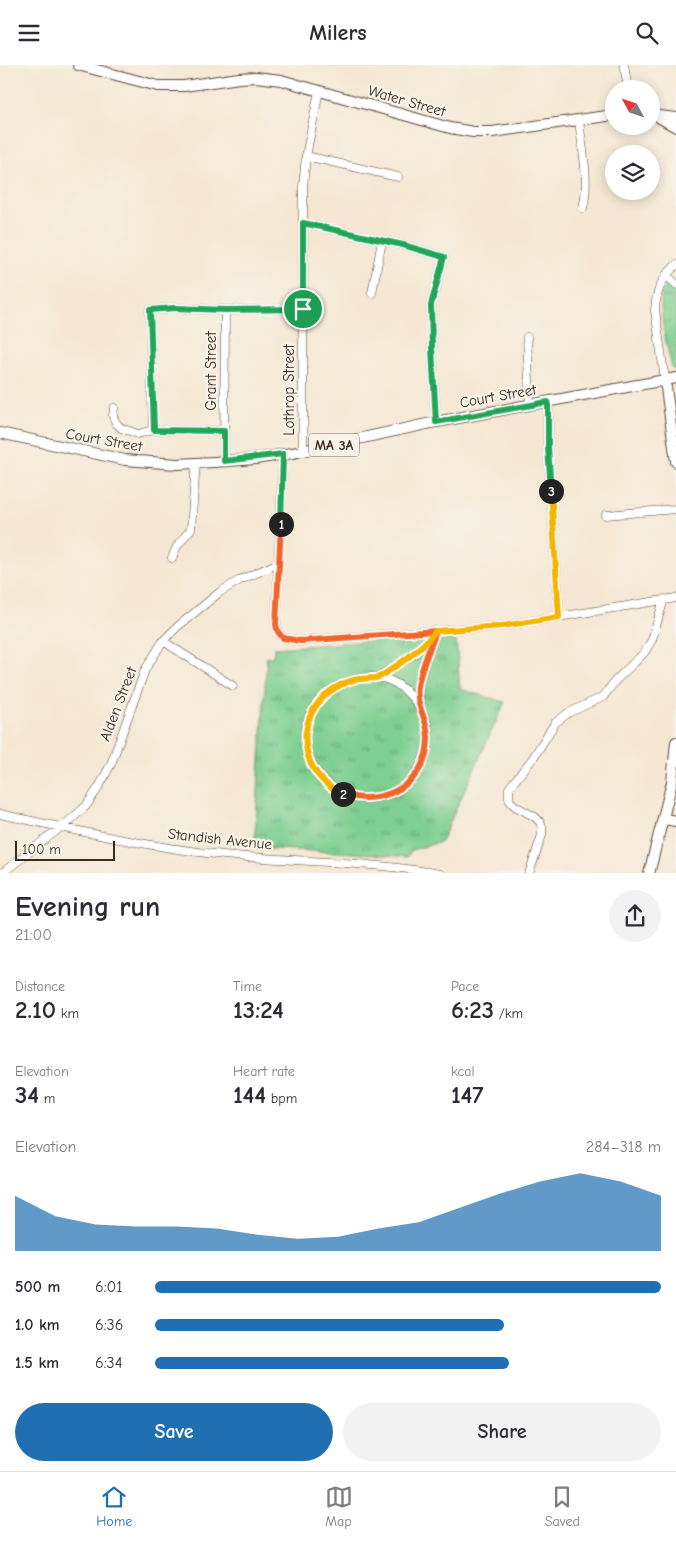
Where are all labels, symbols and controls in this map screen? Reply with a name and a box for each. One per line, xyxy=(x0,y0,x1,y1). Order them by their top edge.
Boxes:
icon: menu xyxy=(15,19,43,47)
icon: search xyxy=(633,19,661,47)
text: Milers xyxy=(309,20,367,46)
north arrow xyxy=(605,80,660,135)
map controls xyxy=(605,80,660,200)
street label: Water Street xyxy=(366,81,448,121)
button: layers xyxy=(605,145,660,200)
pin xyxy=(282,288,324,330)
icon: arrive xyxy=(289,295,317,323)
street label: Grant Street xyxy=(202,331,220,411)
street label: Lothrop Street xyxy=(280,344,298,436)
street label: Court Street xyxy=(458,380,538,412)
street label: Court Street xyxy=(64,424,144,456)
road number: MA 3A xyxy=(309,433,359,457)
pin: 3 xyxy=(538,479,564,503)
text: 3 xyxy=(548,483,555,500)
pin: 1 xyxy=(268,511,294,537)
text: 1 xyxy=(279,516,284,533)
street label: Alden Street xyxy=(96,664,141,744)
pin: 2 xyxy=(330,781,356,807)
text: 2 xyxy=(340,786,347,803)
street label: Standish Avenue xyxy=(167,825,273,853)
scale bar xyxy=(15,839,115,862)
text: 100 m xyxy=(22,841,61,858)
button: share xyxy=(609,890,661,942)
text: Evening run xyxy=(15,891,160,923)
text: 21:00 xyxy=(15,926,52,944)
text: Distance xyxy=(15,978,65,995)
text: Time xyxy=(233,978,262,995)
text: Pace xyxy=(451,978,479,995)
text: 2.10 xyxy=(15,995,56,1024)
text: 13:24 xyxy=(233,995,284,1024)
text: 6:23 xyxy=(451,995,494,1024)
text: km xyxy=(56,1005,79,1022)
text: /km xyxy=(494,1005,523,1022)
text: Elevation xyxy=(15,1063,69,1080)
text: Heart rate xyxy=(233,1063,295,1080)
text: kcal xyxy=(451,1063,475,1080)
text: 34 xyxy=(15,1080,39,1109)
text: 144 xyxy=(233,1080,266,1109)
text: 147 xyxy=(451,1080,484,1109)
text: m xyxy=(39,1090,55,1107)
text: bpm xyxy=(266,1090,297,1107)
text: Elevation xyxy=(15,1138,76,1156)
text: 284–318 m xyxy=(586,1138,661,1156)
text: 500 m xyxy=(15,1278,60,1296)
text: 6:01 xyxy=(95,1278,123,1296)
text: 1.0 km xyxy=(15,1316,60,1334)
text: 6:36 xyxy=(95,1316,123,1334)
text: 1.5 km xyxy=(15,1354,59,1372)
text: 6:34 xyxy=(95,1354,122,1372)
button: Save xyxy=(15,1403,333,1461)
button: Share xyxy=(343,1403,661,1461)
tab: Home xyxy=(96,1483,132,1530)
tab: Map xyxy=(325,1483,353,1530)
tab: Saved xyxy=(545,1483,580,1530)

